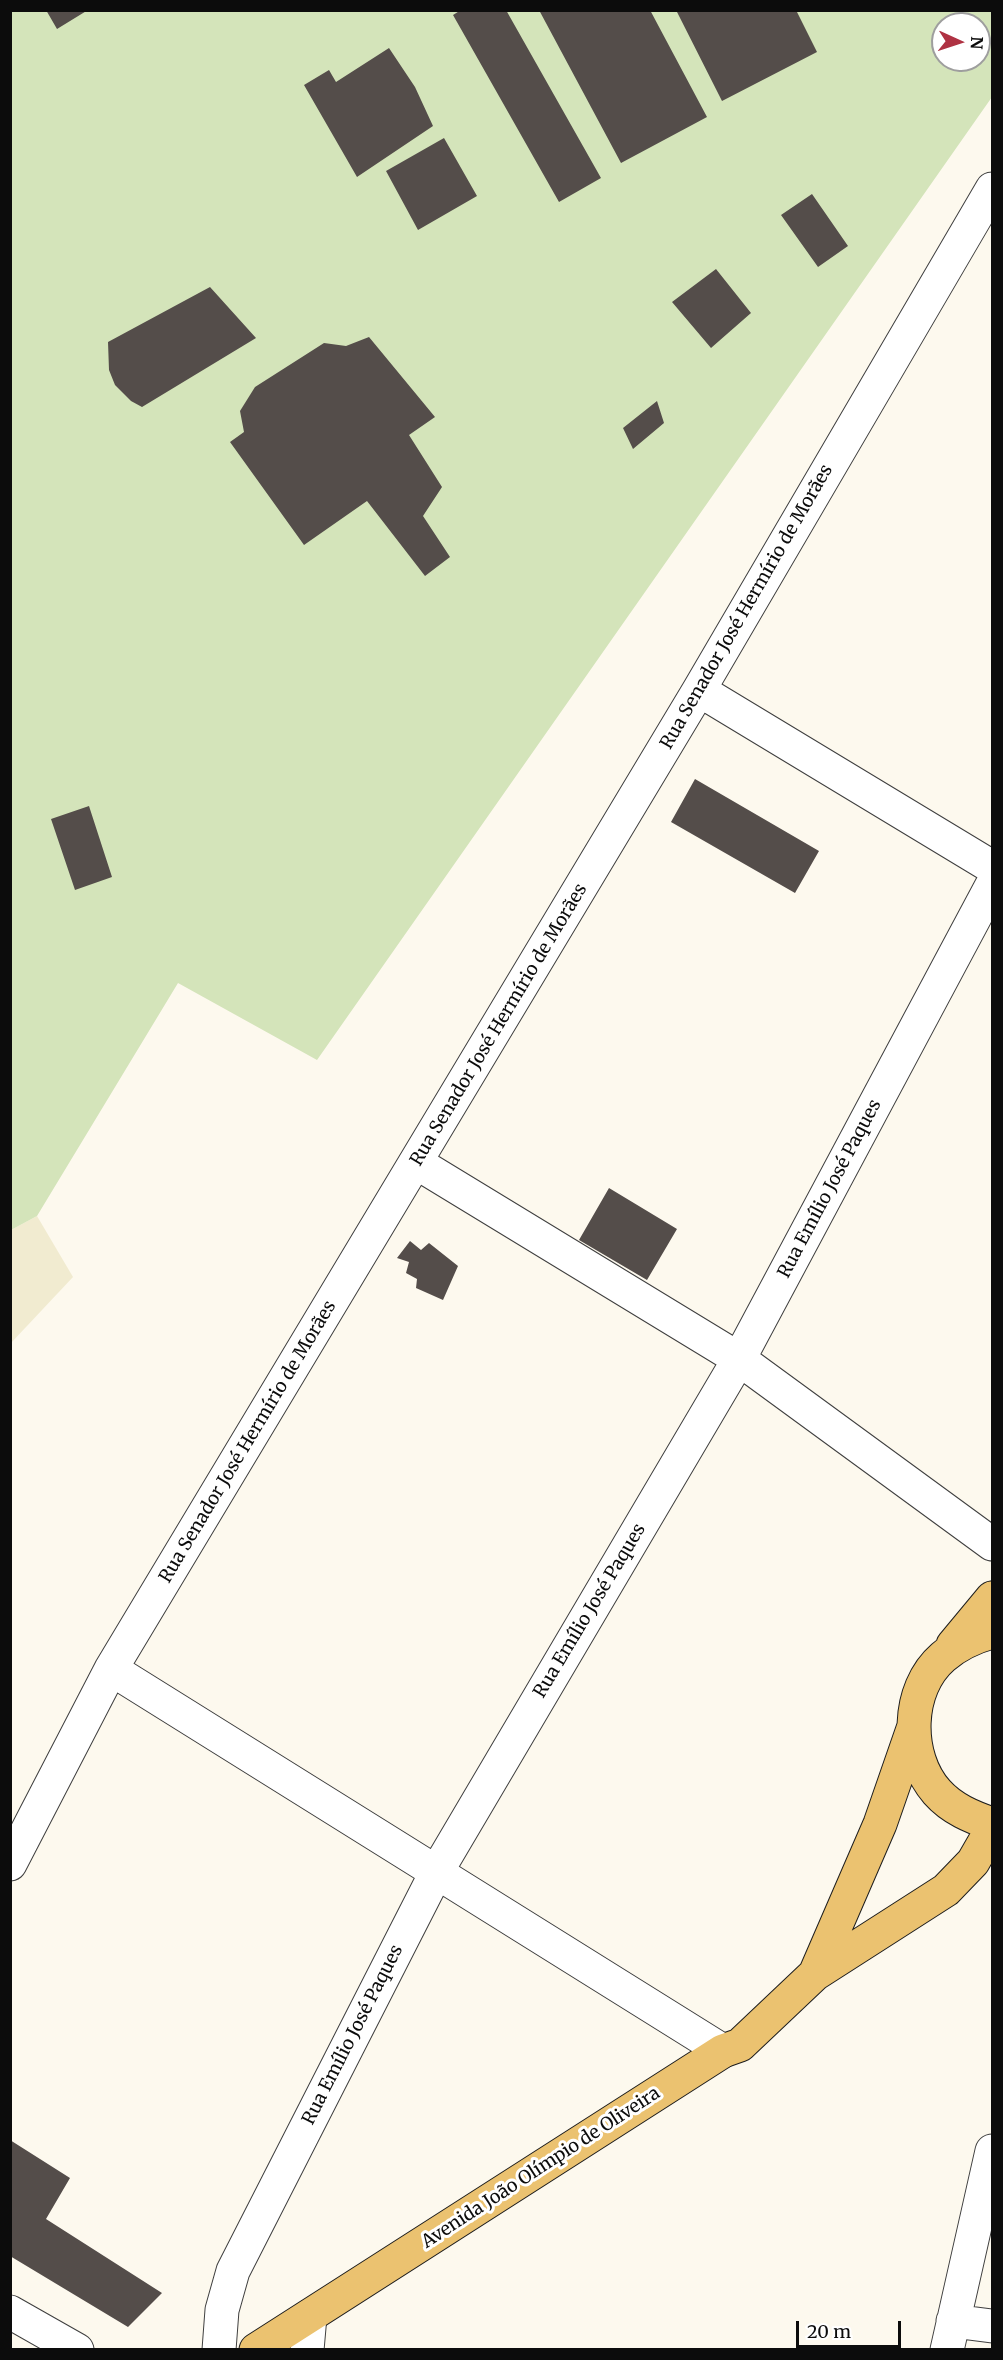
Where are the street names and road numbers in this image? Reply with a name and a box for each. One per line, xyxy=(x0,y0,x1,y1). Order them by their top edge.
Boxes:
street label: Rua Senador José Hermírio de Morães xyxy=(656,461,838,753)
street label: Rua Senador José Hermírio de Morães xyxy=(406,880,592,1170)
street label: Rua Emílio José Paques xyxy=(774,1096,886,1282)
street label: Rua Senador José Hermírio de Morães xyxy=(155,1297,341,1587)
street label: Rua Emílio José Paques xyxy=(529,1520,651,1702)
street label: Rua Emílio José Paques xyxy=(298,1941,408,2129)
street label: Avenida João Olímpio de Oliveira xyxy=(418,2083,664,2253)

